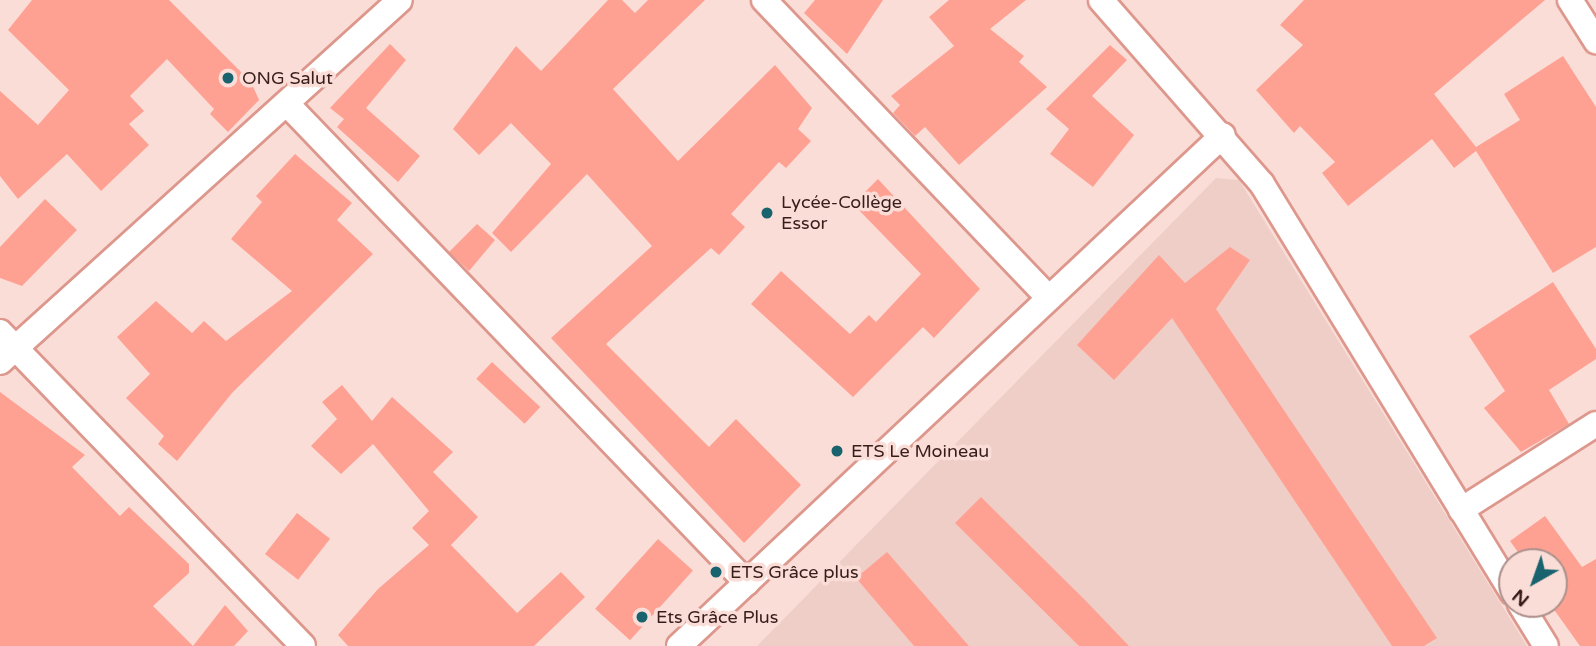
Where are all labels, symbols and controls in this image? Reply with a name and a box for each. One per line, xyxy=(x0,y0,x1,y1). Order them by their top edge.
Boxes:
place label: ONG Salut xyxy=(242,67,333,89)
marker: ONG Salut xyxy=(220,70,236,86)
place label: Lycée-Collège Essor xyxy=(781,192,902,234)
marker: Lycée-Collège Essor xyxy=(759,205,775,221)
place label: ETS Le Moineau xyxy=(851,440,989,462)
marker: ETS Le Moineau xyxy=(829,443,845,459)
north arrow xyxy=(1498,548,1568,618)
place label: ETS Grâce plus xyxy=(730,561,859,583)
marker: ETS Grâce plus xyxy=(708,564,724,580)
text: N xyxy=(1508,584,1534,611)
place label: Ets Grâce Plus xyxy=(656,606,778,628)
marker: Ets Grâce Plus xyxy=(634,609,650,625)

